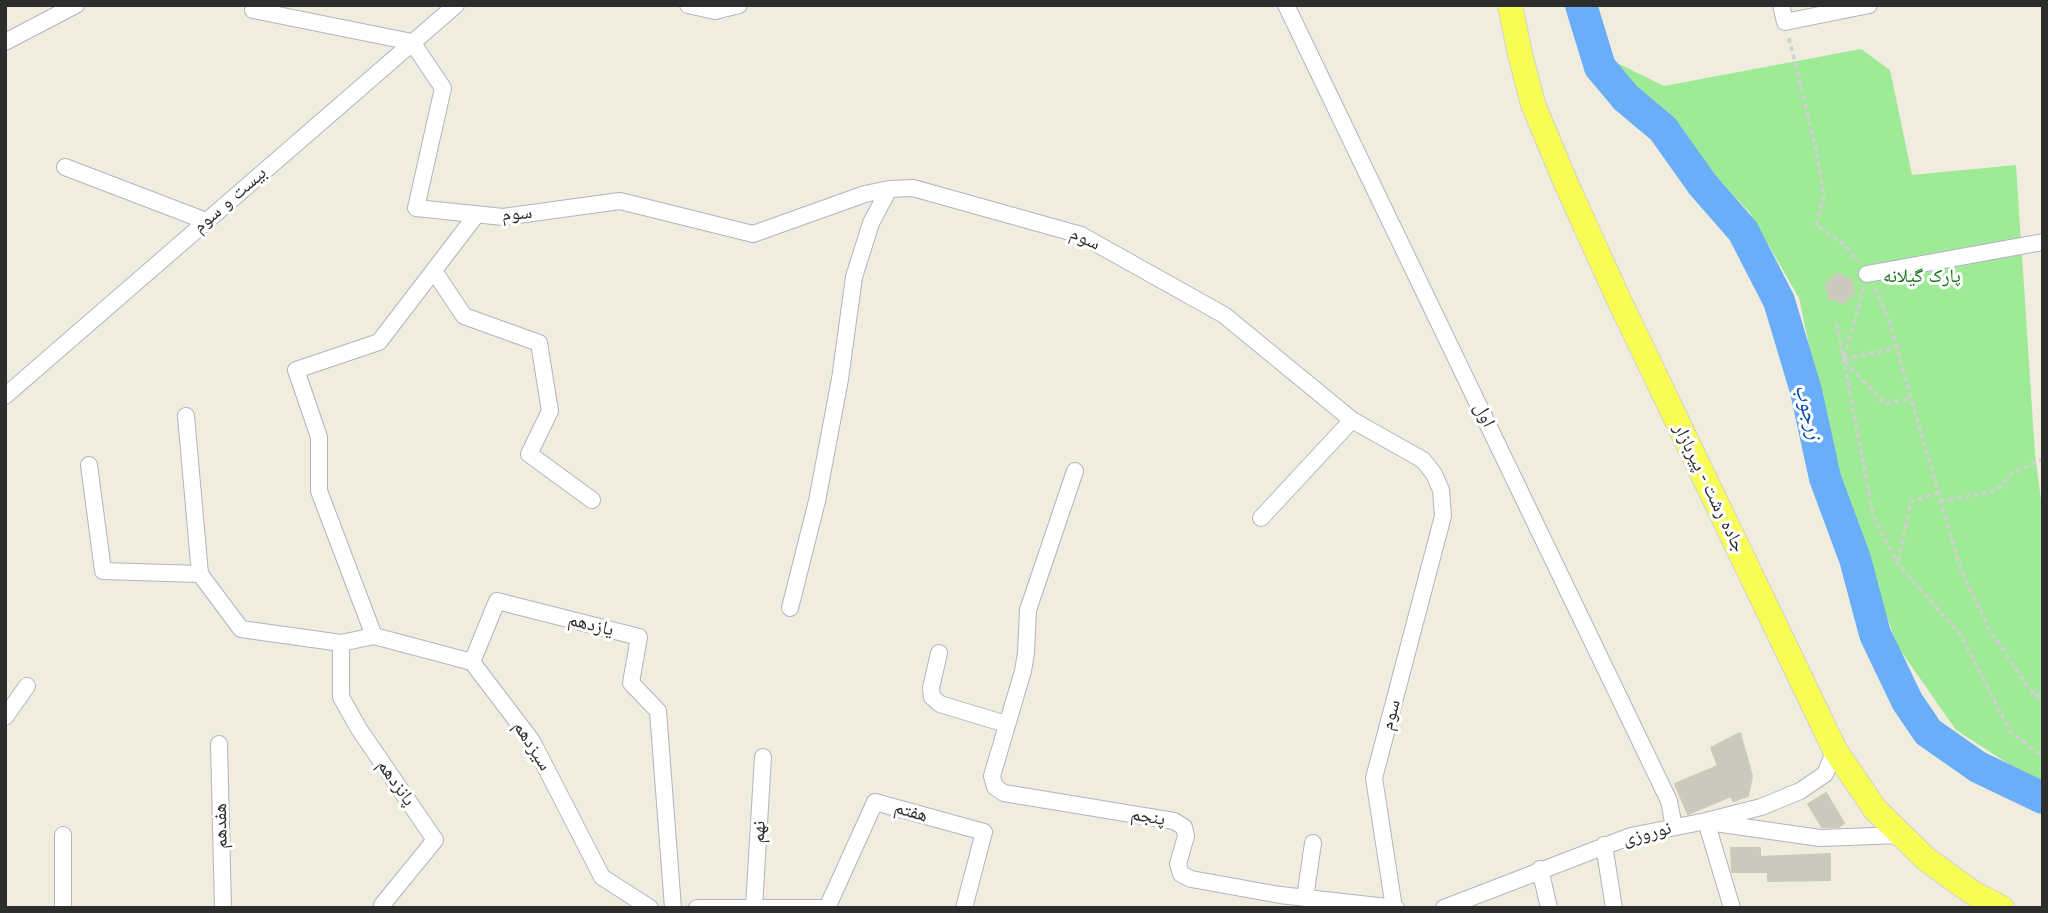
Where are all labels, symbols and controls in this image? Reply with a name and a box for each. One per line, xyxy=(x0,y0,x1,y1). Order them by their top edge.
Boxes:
street label: بیست و سوم xyxy=(188,162,272,238)
street label: سوم xyxy=(501,201,533,227)
street label: سوم xyxy=(1066,222,1104,256)
park label: پارک گیلانه xyxy=(1883,266,1961,288)
water label: زرجوب xyxy=(1789,382,1827,442)
street label: اول xyxy=(1468,399,1500,431)
street label: جاده رشت - پیربازار xyxy=(1668,420,1750,556)
street label: یازدهم xyxy=(566,608,616,642)
street label: سوم xyxy=(1376,697,1406,733)
street label: سیزدهم xyxy=(508,717,556,775)
street label: پانزدهم xyxy=(372,755,420,811)
street label: هفتم xyxy=(892,796,930,828)
street label: هفدهم xyxy=(209,803,233,849)
street label: پنجم xyxy=(1129,803,1167,831)
street label: نوروزی xyxy=(1620,817,1674,851)
street label: نهم xyxy=(747,820,771,844)

